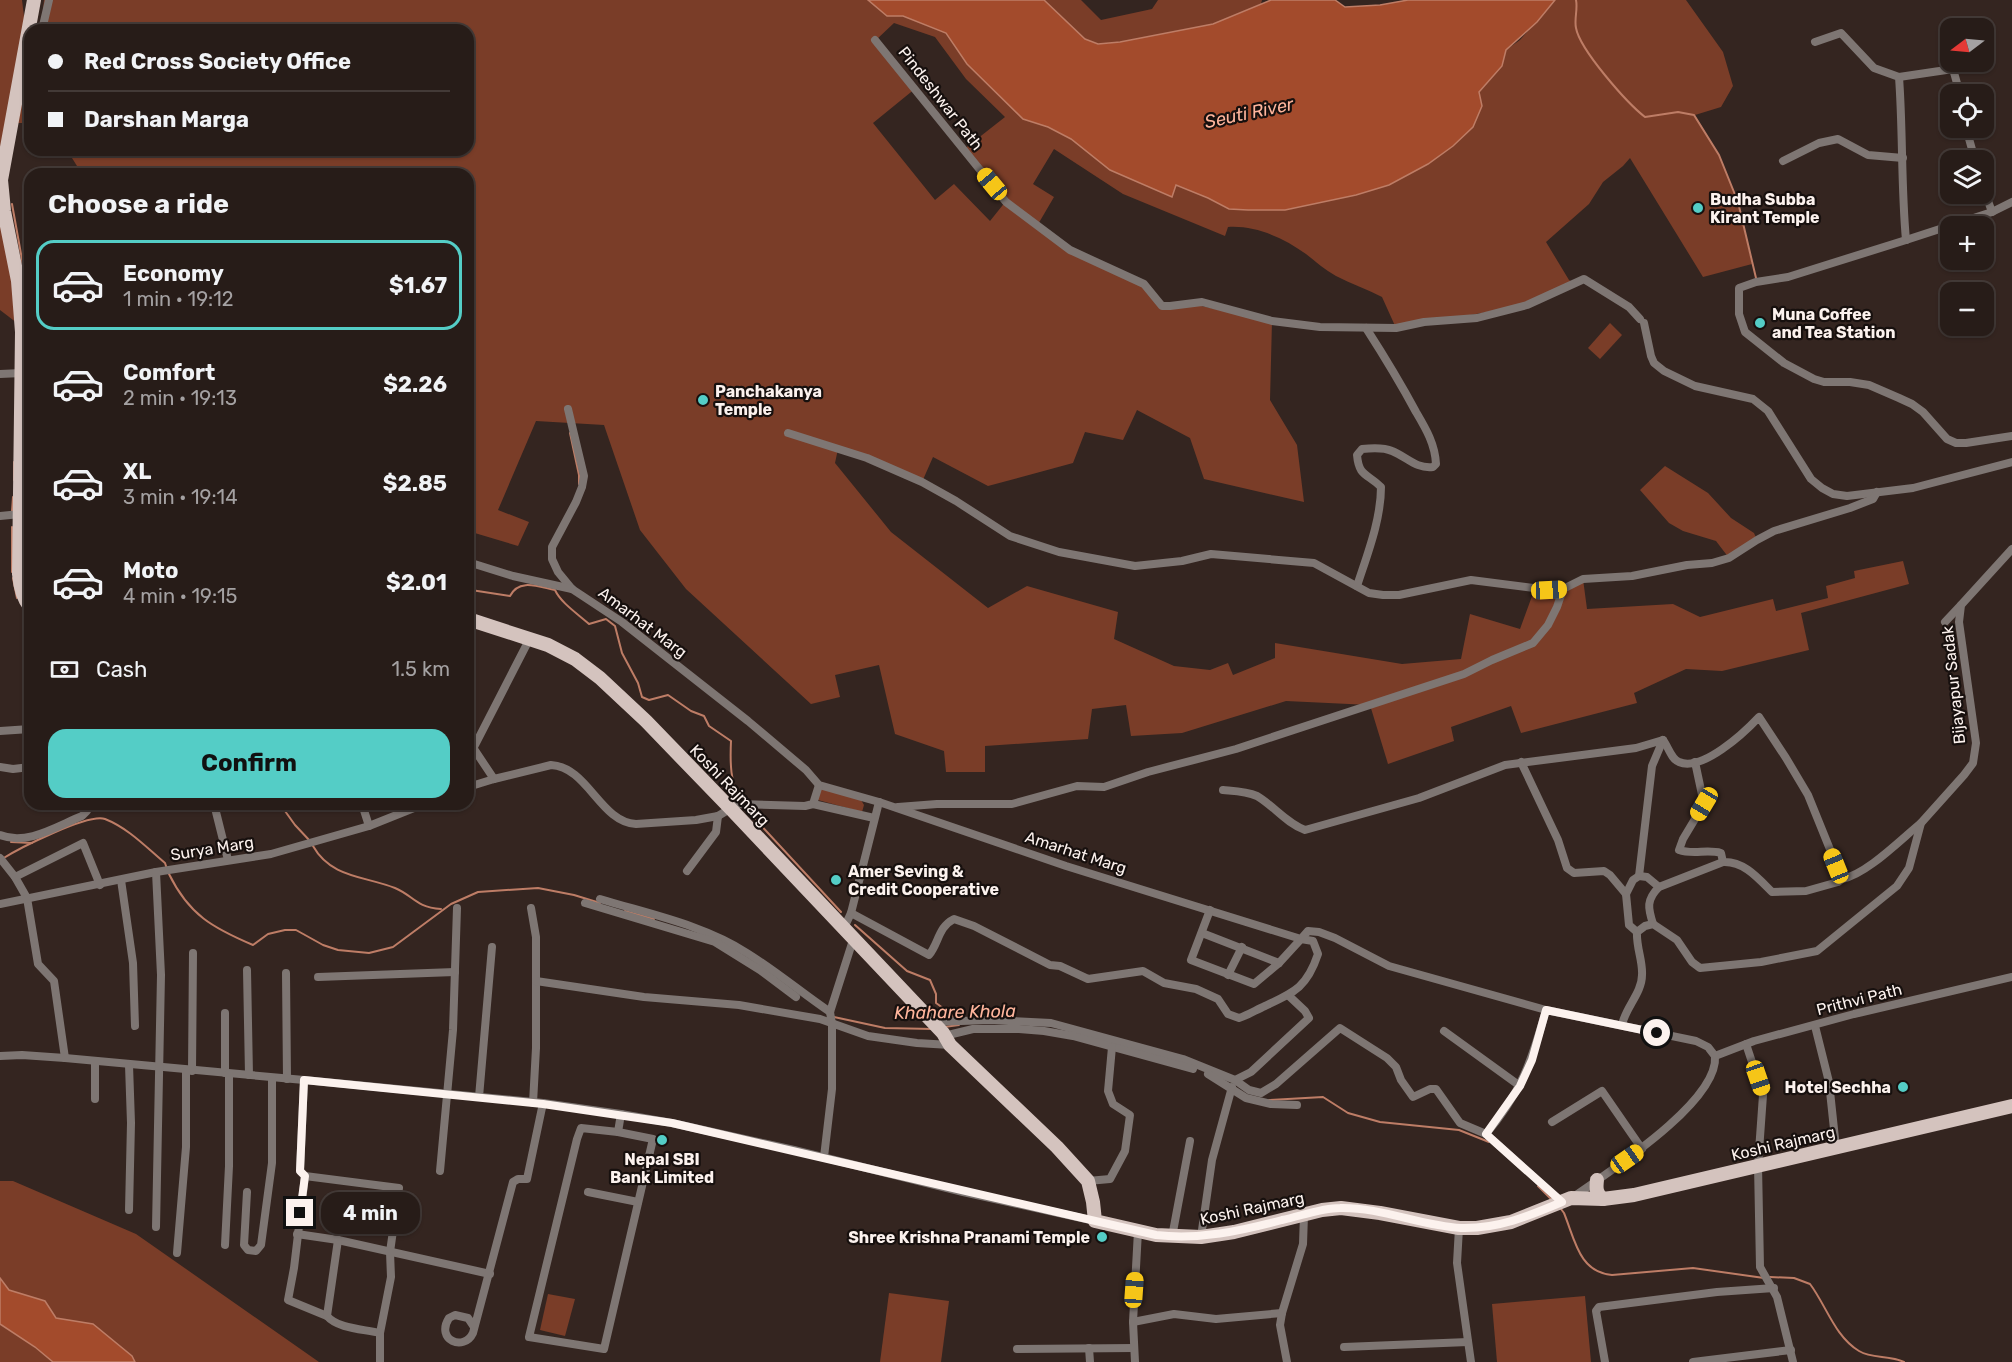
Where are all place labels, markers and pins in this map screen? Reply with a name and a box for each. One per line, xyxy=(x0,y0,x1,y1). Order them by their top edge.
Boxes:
place label: Budha Subba Kirant Temple xyxy=(1710,190,1819,227)
marker: Budha Subba Kirant Temple xyxy=(1691,201,1705,215)
place label: Muna Coffee and Tea Station xyxy=(1772,305,1895,342)
marker: Muna Coffee and Tea Station xyxy=(1753,316,1767,330)
place label: Panchakanya Temple xyxy=(715,382,822,419)
marker: Panchakanya Temple xyxy=(696,393,710,407)
place label: Amer Seving & Credit Cooperative xyxy=(848,862,999,899)
marker: Amer Seving & Credit Cooperative xyxy=(829,873,843,887)
place label: Hotel Sechha xyxy=(1785,1078,1891,1097)
marker: Hotel Sechha xyxy=(1896,1080,1910,1094)
marker: Nepal SBI Bank Limited xyxy=(655,1133,669,1147)
place label: Nepal SBI Bank Limited xyxy=(610,1150,714,1187)
place label: Shree Krishna Pranami Temple xyxy=(848,1228,1090,1247)
marker: Shree Krishna Pranami Temple xyxy=(1095,1230,1109,1244)

